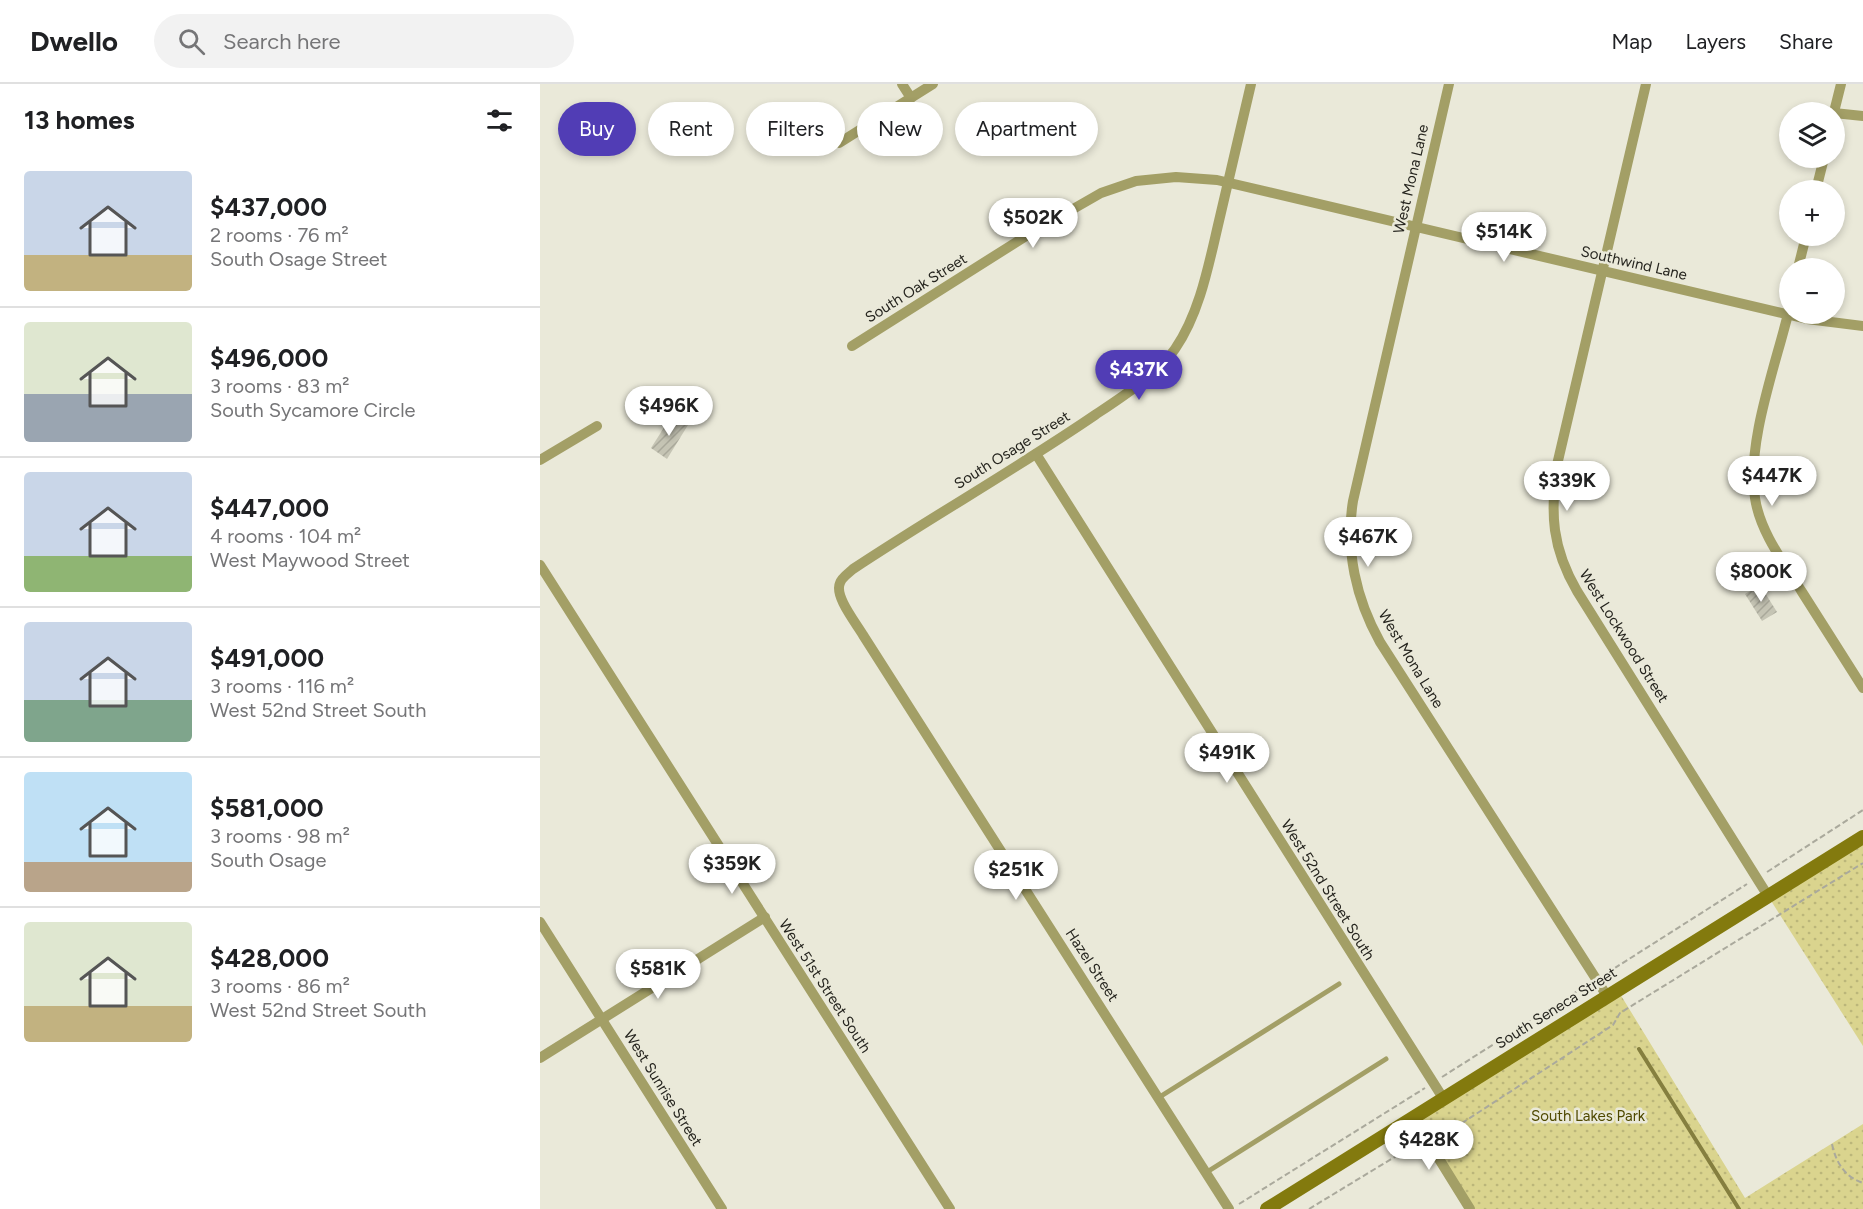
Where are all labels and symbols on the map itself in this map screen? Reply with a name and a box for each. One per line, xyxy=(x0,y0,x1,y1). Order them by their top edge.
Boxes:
street label: West Mona Lane xyxy=(1390,123,1432,235)
pin: $502K xyxy=(991,198,1075,249)
pin: $514K xyxy=(1462,212,1546,263)
street label: Southwind Lane xyxy=(1579,242,1689,284)
street label: South Oak Street xyxy=(862,249,970,326)
pin: $437K xyxy=(1097,350,1181,401)
pin: $496K xyxy=(627,386,711,437)
street label: South Osage Street xyxy=(951,407,1073,493)
pin: $447K xyxy=(1730,456,1814,507)
pin: $339K xyxy=(1525,461,1609,512)
pin: $467K xyxy=(1326,517,1410,568)
pin: $800K xyxy=(1719,552,1803,603)
street label: West Lockwood Street xyxy=(1576,566,1673,706)
street label: West Mona Lane xyxy=(1375,607,1447,711)
pin: $491K xyxy=(1185,733,1269,784)
street label: West 52nd Street South xyxy=(1277,816,1379,964)
pin: $359K xyxy=(690,844,774,895)
pin: $251K xyxy=(974,850,1058,901)
street label: West 51st Street South xyxy=(775,916,875,1056)
street label: Hazel Street xyxy=(1062,925,1122,1005)
pin: $581K xyxy=(616,949,700,1000)
street label: South Seneca Street xyxy=(1492,963,1620,1053)
street label: West Sunrise Street xyxy=(620,1027,706,1150)
park label: South Lakes Park xyxy=(1531,1107,1646,1125)
pin: $428K xyxy=(1387,1120,1471,1171)

